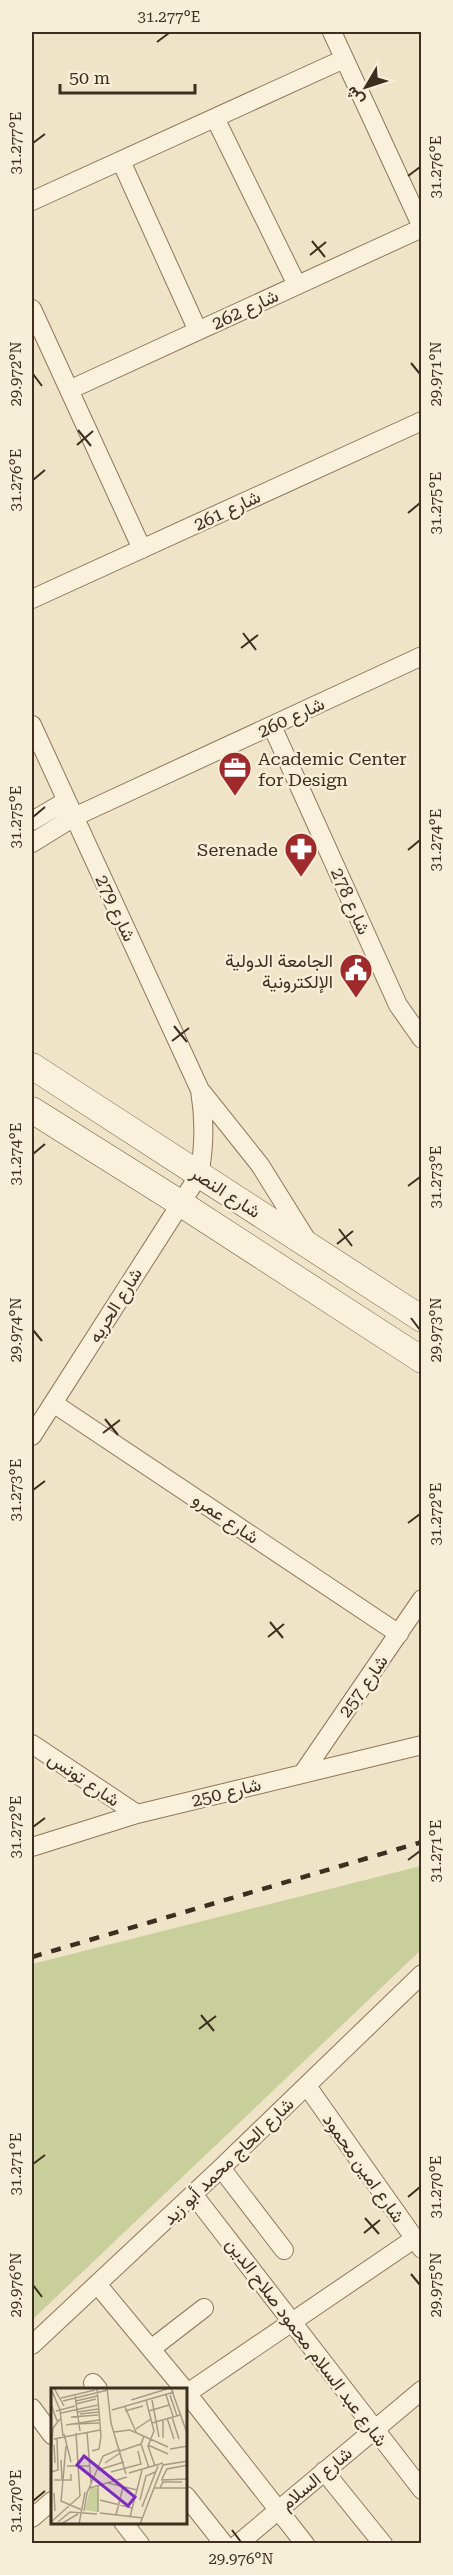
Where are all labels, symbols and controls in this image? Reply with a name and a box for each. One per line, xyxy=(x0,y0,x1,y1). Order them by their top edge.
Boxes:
text: 31.277°E xyxy=(138,8,200,26)
scale bar xyxy=(60,57,195,95)
north arrow xyxy=(336,57,396,117)
text: 50 m xyxy=(69,67,110,88)
text: ش xyxy=(341,83,368,110)
text: 31.277°E xyxy=(7,112,25,174)
text: 31.276°E xyxy=(427,136,445,198)
street label: شارع 262 xyxy=(208,284,282,335)
text: 29.972°N xyxy=(7,341,25,407)
text: 29.971°N xyxy=(427,341,445,407)
text: 31.276°E xyxy=(7,449,25,511)
text: 31.275°E xyxy=(427,472,445,534)
street label: شارع 261 xyxy=(190,485,264,536)
street label: شارع 260 xyxy=(254,692,328,743)
place label: Academic Center for Design xyxy=(258,748,407,790)
office icon: Academic Center for Design xyxy=(217,750,253,797)
text: 31.275°E xyxy=(7,786,25,848)
text: 31.274°E xyxy=(427,809,445,871)
pharmacy icon: Serenade xyxy=(283,831,319,878)
place label: Serenade xyxy=(197,839,278,860)
street label: شارع 278 xyxy=(325,864,375,939)
street label: شارع 279 xyxy=(90,871,141,945)
place label: الجامعة الدولية الإلكترونية xyxy=(225,950,333,994)
public building icon: الجامعة الدولية الإلكترونية xyxy=(338,952,374,999)
text: 31.274°E xyxy=(7,1123,25,1185)
text: 31.273°E xyxy=(427,1146,445,1208)
street label: شارع النصر xyxy=(185,1161,265,1224)
street label: شارع الحريه xyxy=(84,1264,148,1347)
text: 29.974°N xyxy=(7,1297,25,1363)
text: 29.973°N xyxy=(427,1297,445,1363)
text: 31.273°E xyxy=(7,1459,25,1521)
text: 31.272°E xyxy=(427,1483,445,1545)
street label: شارع عمرو xyxy=(188,1488,263,1549)
street label: شارع 257 xyxy=(334,1651,394,1722)
street label: شارع تونس xyxy=(43,1747,124,1812)
street label: شارع 250 xyxy=(189,1773,263,1813)
text: 31.272°E xyxy=(7,1796,25,1858)
text: 31.271°E xyxy=(427,1820,445,1882)
street label: شارع الحاج محمد أبو زيد xyxy=(158,2093,299,2230)
street label: شارع امين محمود xyxy=(317,2110,409,2228)
text: 31.271°E xyxy=(7,2133,25,2195)
text: 31.270°E xyxy=(427,2156,445,2218)
street label: شارع عبد السلام محمود صلاح الدين xyxy=(220,2234,392,2451)
text: 29.976°N xyxy=(7,2252,25,2318)
text: 29.975°N xyxy=(427,2252,445,2318)
inset map xyxy=(51,2388,188,2524)
street label: شارع السلام xyxy=(276,2442,357,2515)
text: 31.270°E xyxy=(7,2470,25,2532)
text: 29.976°N xyxy=(208,2550,274,2568)

